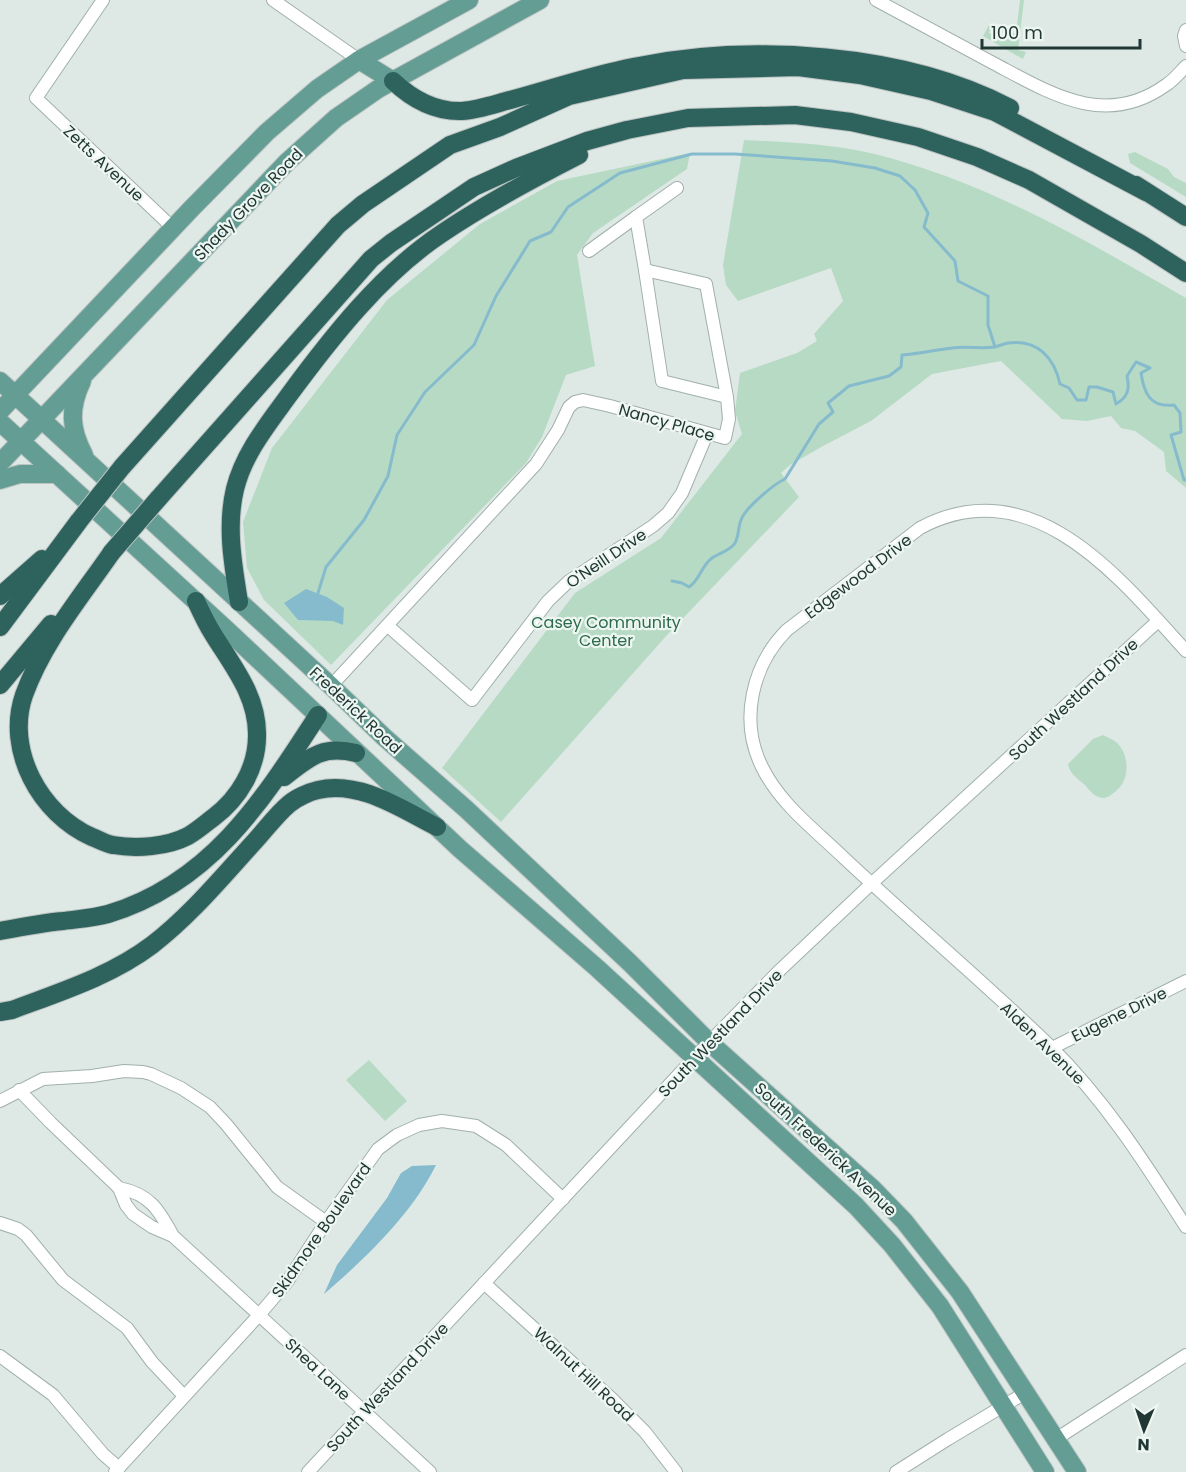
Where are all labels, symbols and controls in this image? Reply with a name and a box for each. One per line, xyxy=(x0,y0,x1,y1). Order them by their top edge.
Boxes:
scale bar xyxy=(982,12,1140,50)
text: 100 m xyxy=(991,20,1043,45)
street label: Zetts Avenue xyxy=(58,120,149,207)
street label: Shady Grove Road xyxy=(189,143,308,266)
street label: Nancy Place xyxy=(616,398,718,447)
street label: O'Neill Drive xyxy=(562,523,651,594)
street label: Edgewood Drive xyxy=(800,528,917,624)
park label: Casey Community Center xyxy=(531,611,681,652)
street label: South Westland Drive xyxy=(1003,633,1143,766)
street label: Frederick Road xyxy=(305,662,407,759)
street label: South Westland Drive xyxy=(653,964,788,1103)
street label: Eugene Drive xyxy=(1068,981,1171,1048)
street label: Alden Avenue xyxy=(995,997,1090,1090)
street label: South Frederick Avenue xyxy=(749,1077,902,1222)
street label: Skidmore Boulevard xyxy=(266,1158,377,1302)
street label: South Westland Drive xyxy=(321,1317,454,1457)
street label: Walnut Hill Road xyxy=(528,1322,639,1427)
street label: Shea Lane xyxy=(280,1333,356,1406)
north arrow xyxy=(1114,1400,1174,1460)
text: N xyxy=(1137,1433,1150,1456)

